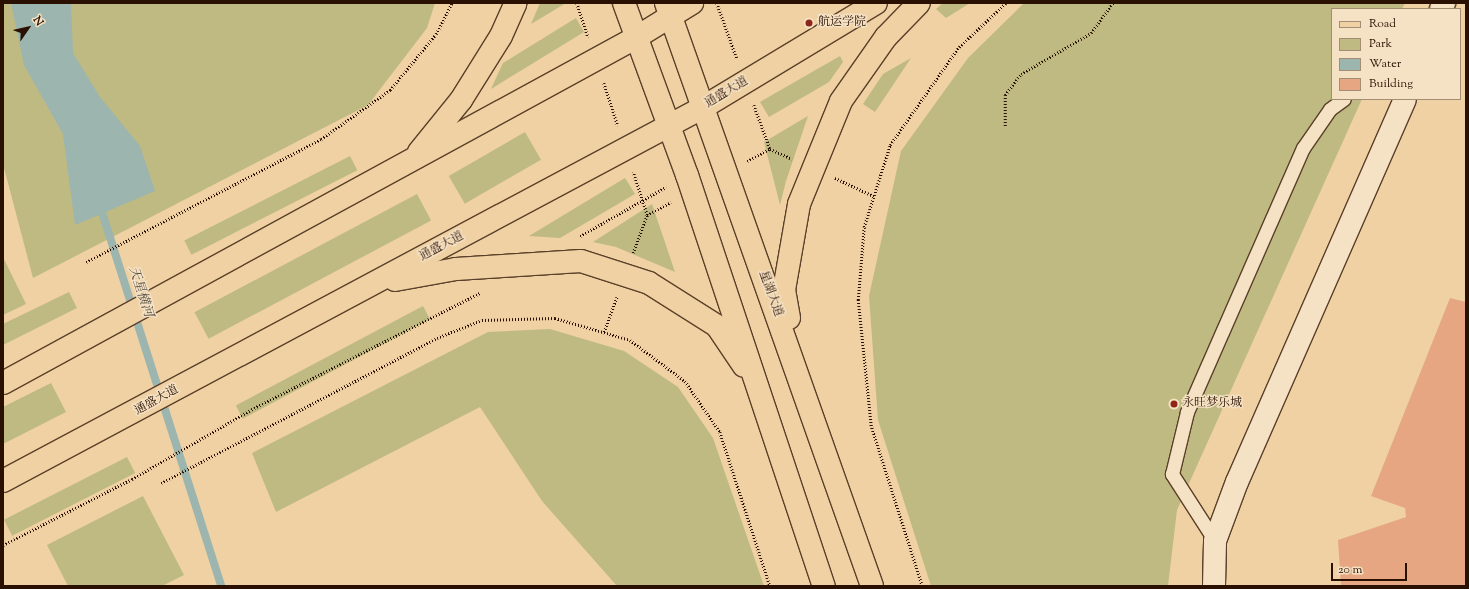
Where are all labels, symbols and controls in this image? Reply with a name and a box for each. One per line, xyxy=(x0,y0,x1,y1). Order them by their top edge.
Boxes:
north arrow xyxy=(8,8,48,48)
legend xyxy=(1331,8,1461,100)
text: N xyxy=(29,13,47,29)
text: Road xyxy=(1369,15,1396,33)
place label: 航运学院 xyxy=(818,16,866,30)
marker: 航运学院 xyxy=(803,17,815,29)
text: Park xyxy=(1369,35,1392,53)
text: Water xyxy=(1369,55,1401,73)
street label: 通盛大道 xyxy=(703,74,751,112)
text: Building xyxy=(1369,75,1413,93)
street label: 通盛大道 xyxy=(417,229,467,265)
water label: 天星横河 xyxy=(125,265,155,319)
street label: 星湖大道 xyxy=(755,269,785,319)
street label: 通盛大道 xyxy=(133,383,181,419)
place label: 永旺梦乐城 xyxy=(1182,397,1242,411)
marker: 永旺梦乐城 xyxy=(1169,399,1179,409)
scale bar xyxy=(1333,555,1409,581)
text: 20 m xyxy=(1338,561,1362,579)

